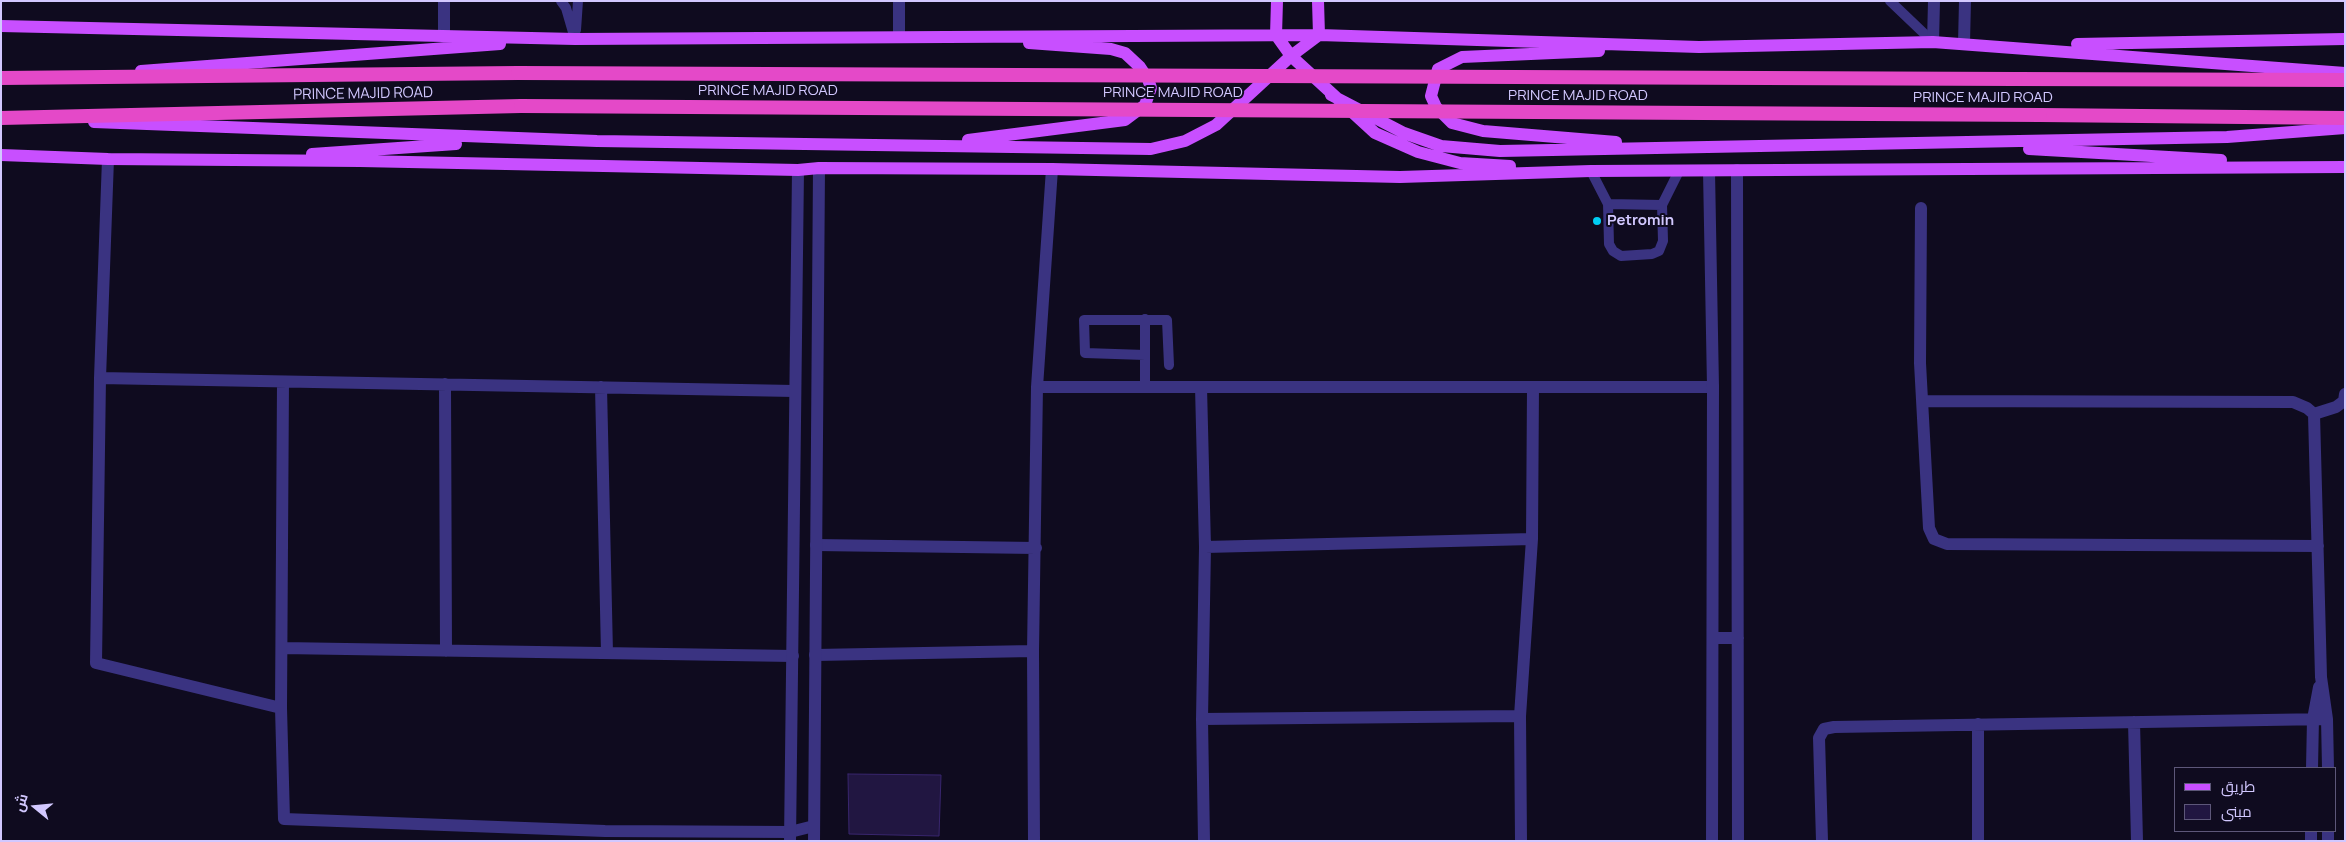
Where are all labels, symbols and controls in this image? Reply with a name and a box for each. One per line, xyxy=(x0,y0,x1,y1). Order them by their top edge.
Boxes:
street label: PRINCE MAJID ROAD xyxy=(698,82,838,100)
street label: PRINCE MAJID ROAD xyxy=(293,84,433,104)
street label: PRINCE MAJID ROAD xyxy=(1103,84,1243,102)
street label: PRINCE MAJID ROAD xyxy=(1508,87,1648,105)
street label: PRINCE MAJID ROAD xyxy=(1913,89,2053,107)
place label: Petromin xyxy=(1607,212,1674,230)
marker: Petromin xyxy=(1591,215,1603,227)
legend xyxy=(2174,767,2336,832)
text: طريق xyxy=(2221,776,2255,797)
north arrow xyxy=(10,782,60,832)
text: ش xyxy=(8,791,32,814)
text: مبنى xyxy=(2221,801,2252,822)

